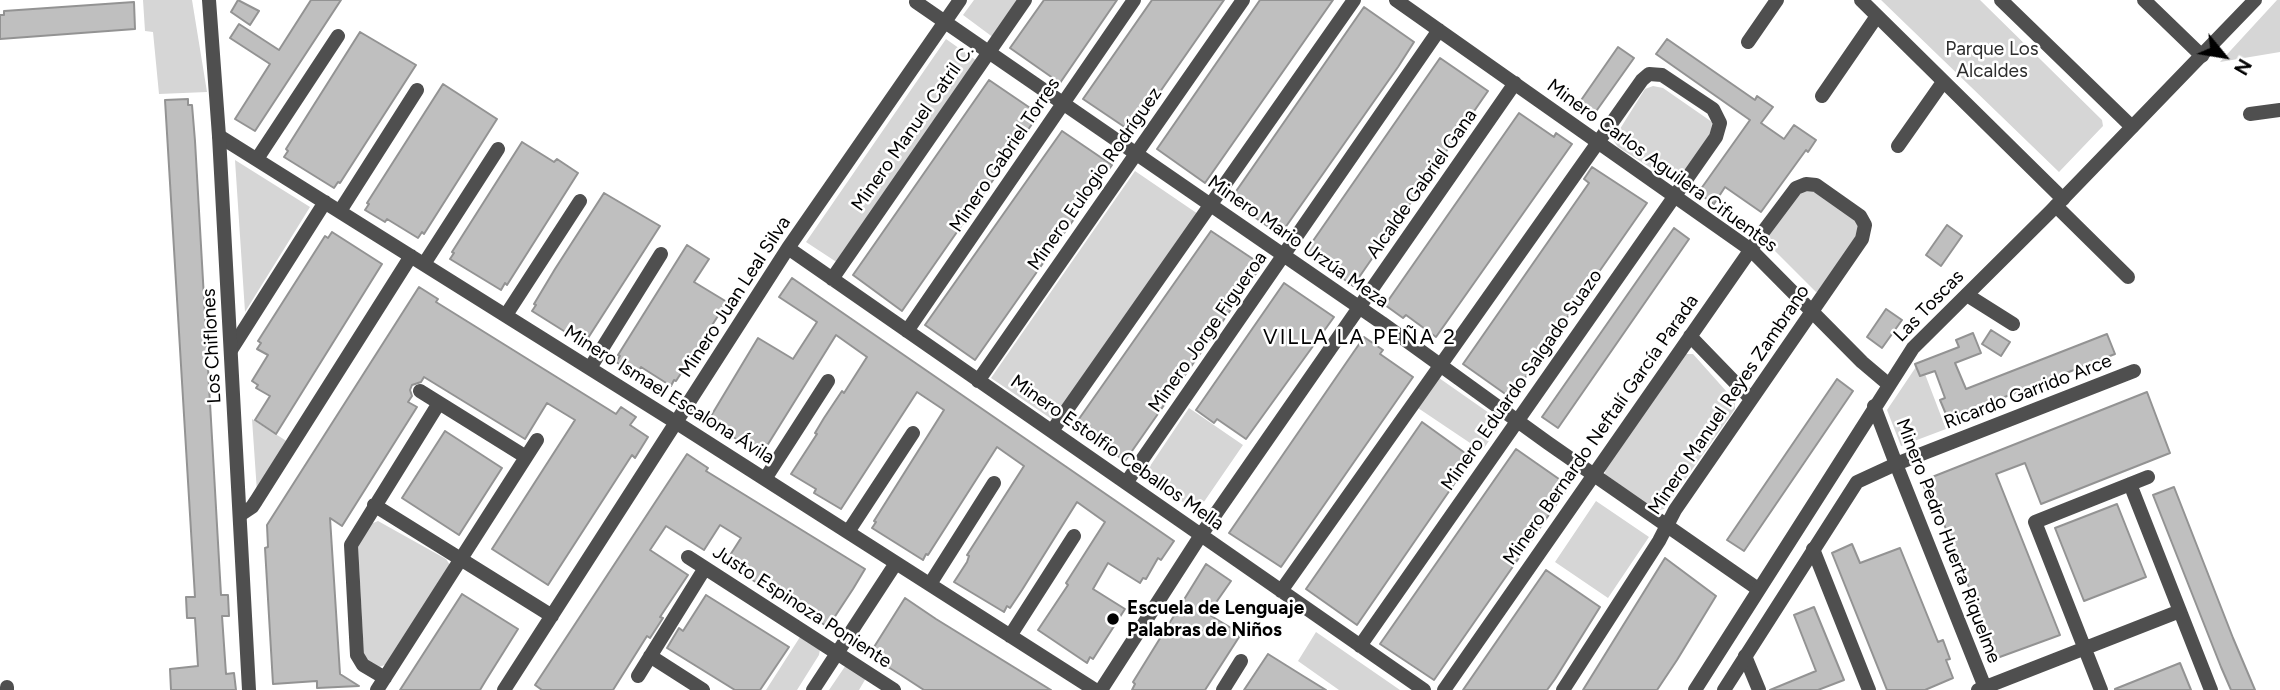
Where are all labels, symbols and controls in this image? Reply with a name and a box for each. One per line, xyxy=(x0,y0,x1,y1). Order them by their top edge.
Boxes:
north arrow xyxy=(2189,21,2259,91)
park label: Parque Los Alcaldes xyxy=(1945,38,2039,82)
street label: Minero Manuel Catril C. xyxy=(847,40,979,216)
text: N xyxy=(2229,55,2256,79)
street label: Minero Gabriel Torres xyxy=(945,73,1065,237)
street label: Minero Carlos Aguilera Cifuentes xyxy=(1542,75,1782,257)
street label: Minero Eulogio Rodríguez xyxy=(1023,83,1167,275)
street label: Alcalde Gabriel Gana xyxy=(1362,105,1482,263)
street label: Minero Mario Urzúa Meza xyxy=(1203,171,1393,313)
street label: Minero Juan Leal Silva xyxy=(674,212,796,382)
street label: Minero Jorge Figueroa xyxy=(1144,247,1272,417)
street label: Minero Eduardo Salgado Suazo xyxy=(1437,265,1607,495)
street label: Las Toscas xyxy=(1889,265,1969,347)
street label: Minero Manuel Reyes Zambrano xyxy=(1643,281,1815,519)
street label: Los Chiflones xyxy=(198,288,226,404)
street label: Minero Bernardo Neftalí García Parada xyxy=(1499,290,1703,570)
street label: Minero Ismael Escalona Ávila xyxy=(560,321,778,469)
district label: VILLA LA PEÑA 2 xyxy=(1265,325,1455,351)
street label: Ricardo Garrido Arce xyxy=(1941,350,2115,434)
street label: Minero Estolfio Ceballos Mella xyxy=(1006,370,1228,536)
street label: Minero Pedro Huerta Riquelme xyxy=(1891,415,2005,667)
street label: Justo Espinoza Poniente xyxy=(708,541,896,673)
place label: Escuela de Lenguaje Palabras de Niños xyxy=(1127,597,1304,641)
marker: Escuela de Lenguaje Palabras de Niños xyxy=(1105,611,1121,627)

